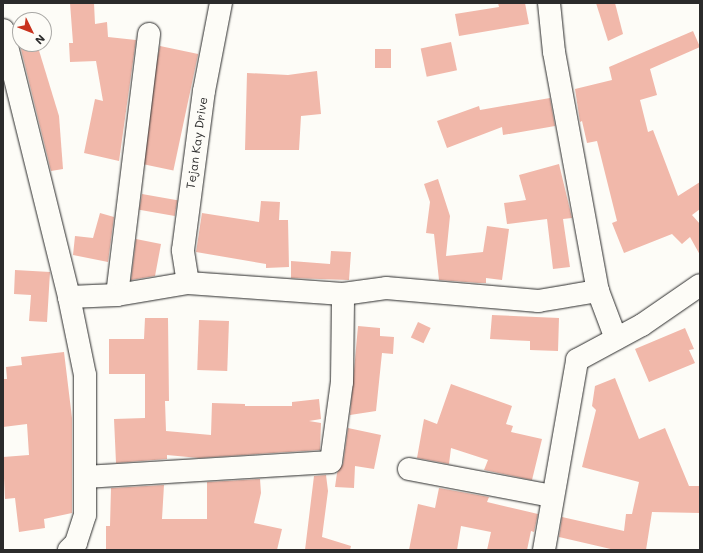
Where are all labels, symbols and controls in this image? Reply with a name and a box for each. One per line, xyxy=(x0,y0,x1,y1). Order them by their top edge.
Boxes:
north arrow xyxy=(12,12,52,52)
text: N xyxy=(32,32,49,48)
street label: Tejan Kay Drive xyxy=(183,96,211,190)

